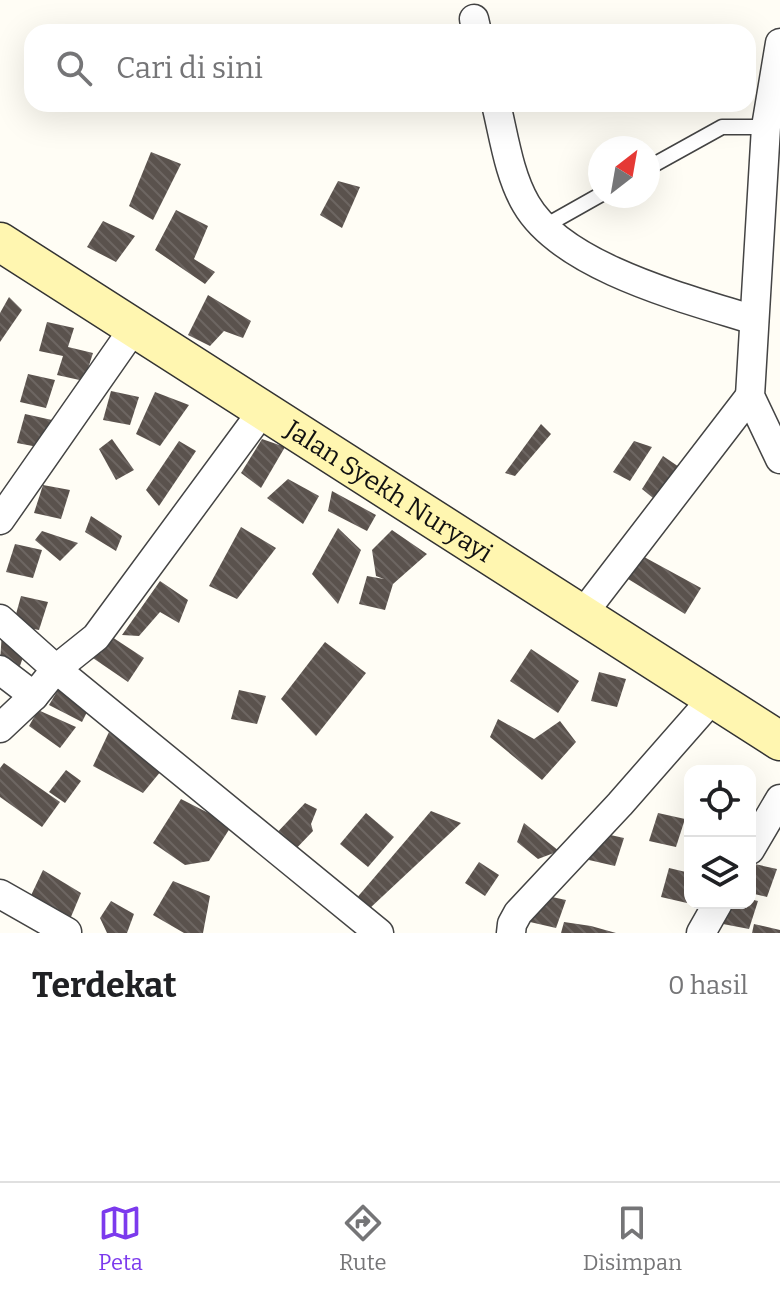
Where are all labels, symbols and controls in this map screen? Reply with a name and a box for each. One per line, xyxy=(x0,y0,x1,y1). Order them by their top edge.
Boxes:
search box xyxy=(24,24,756,112)
icon: search xyxy=(52,46,96,90)
text: Cari di sini xyxy=(116,50,263,86)
north arrow xyxy=(588,136,660,208)
street label: Jalan Syekh Nuryayi xyxy=(279,413,498,569)
map controls xyxy=(684,765,756,909)
button: locate xyxy=(684,765,756,837)
button: layers xyxy=(684,837,756,909)
text: Terdekat xyxy=(32,965,177,1006)
text: 0 hasil xyxy=(668,970,748,1001)
tab: Peta xyxy=(98,1201,143,1276)
tab: Rute xyxy=(339,1201,386,1276)
tab: Disimpan xyxy=(583,1201,682,1276)

